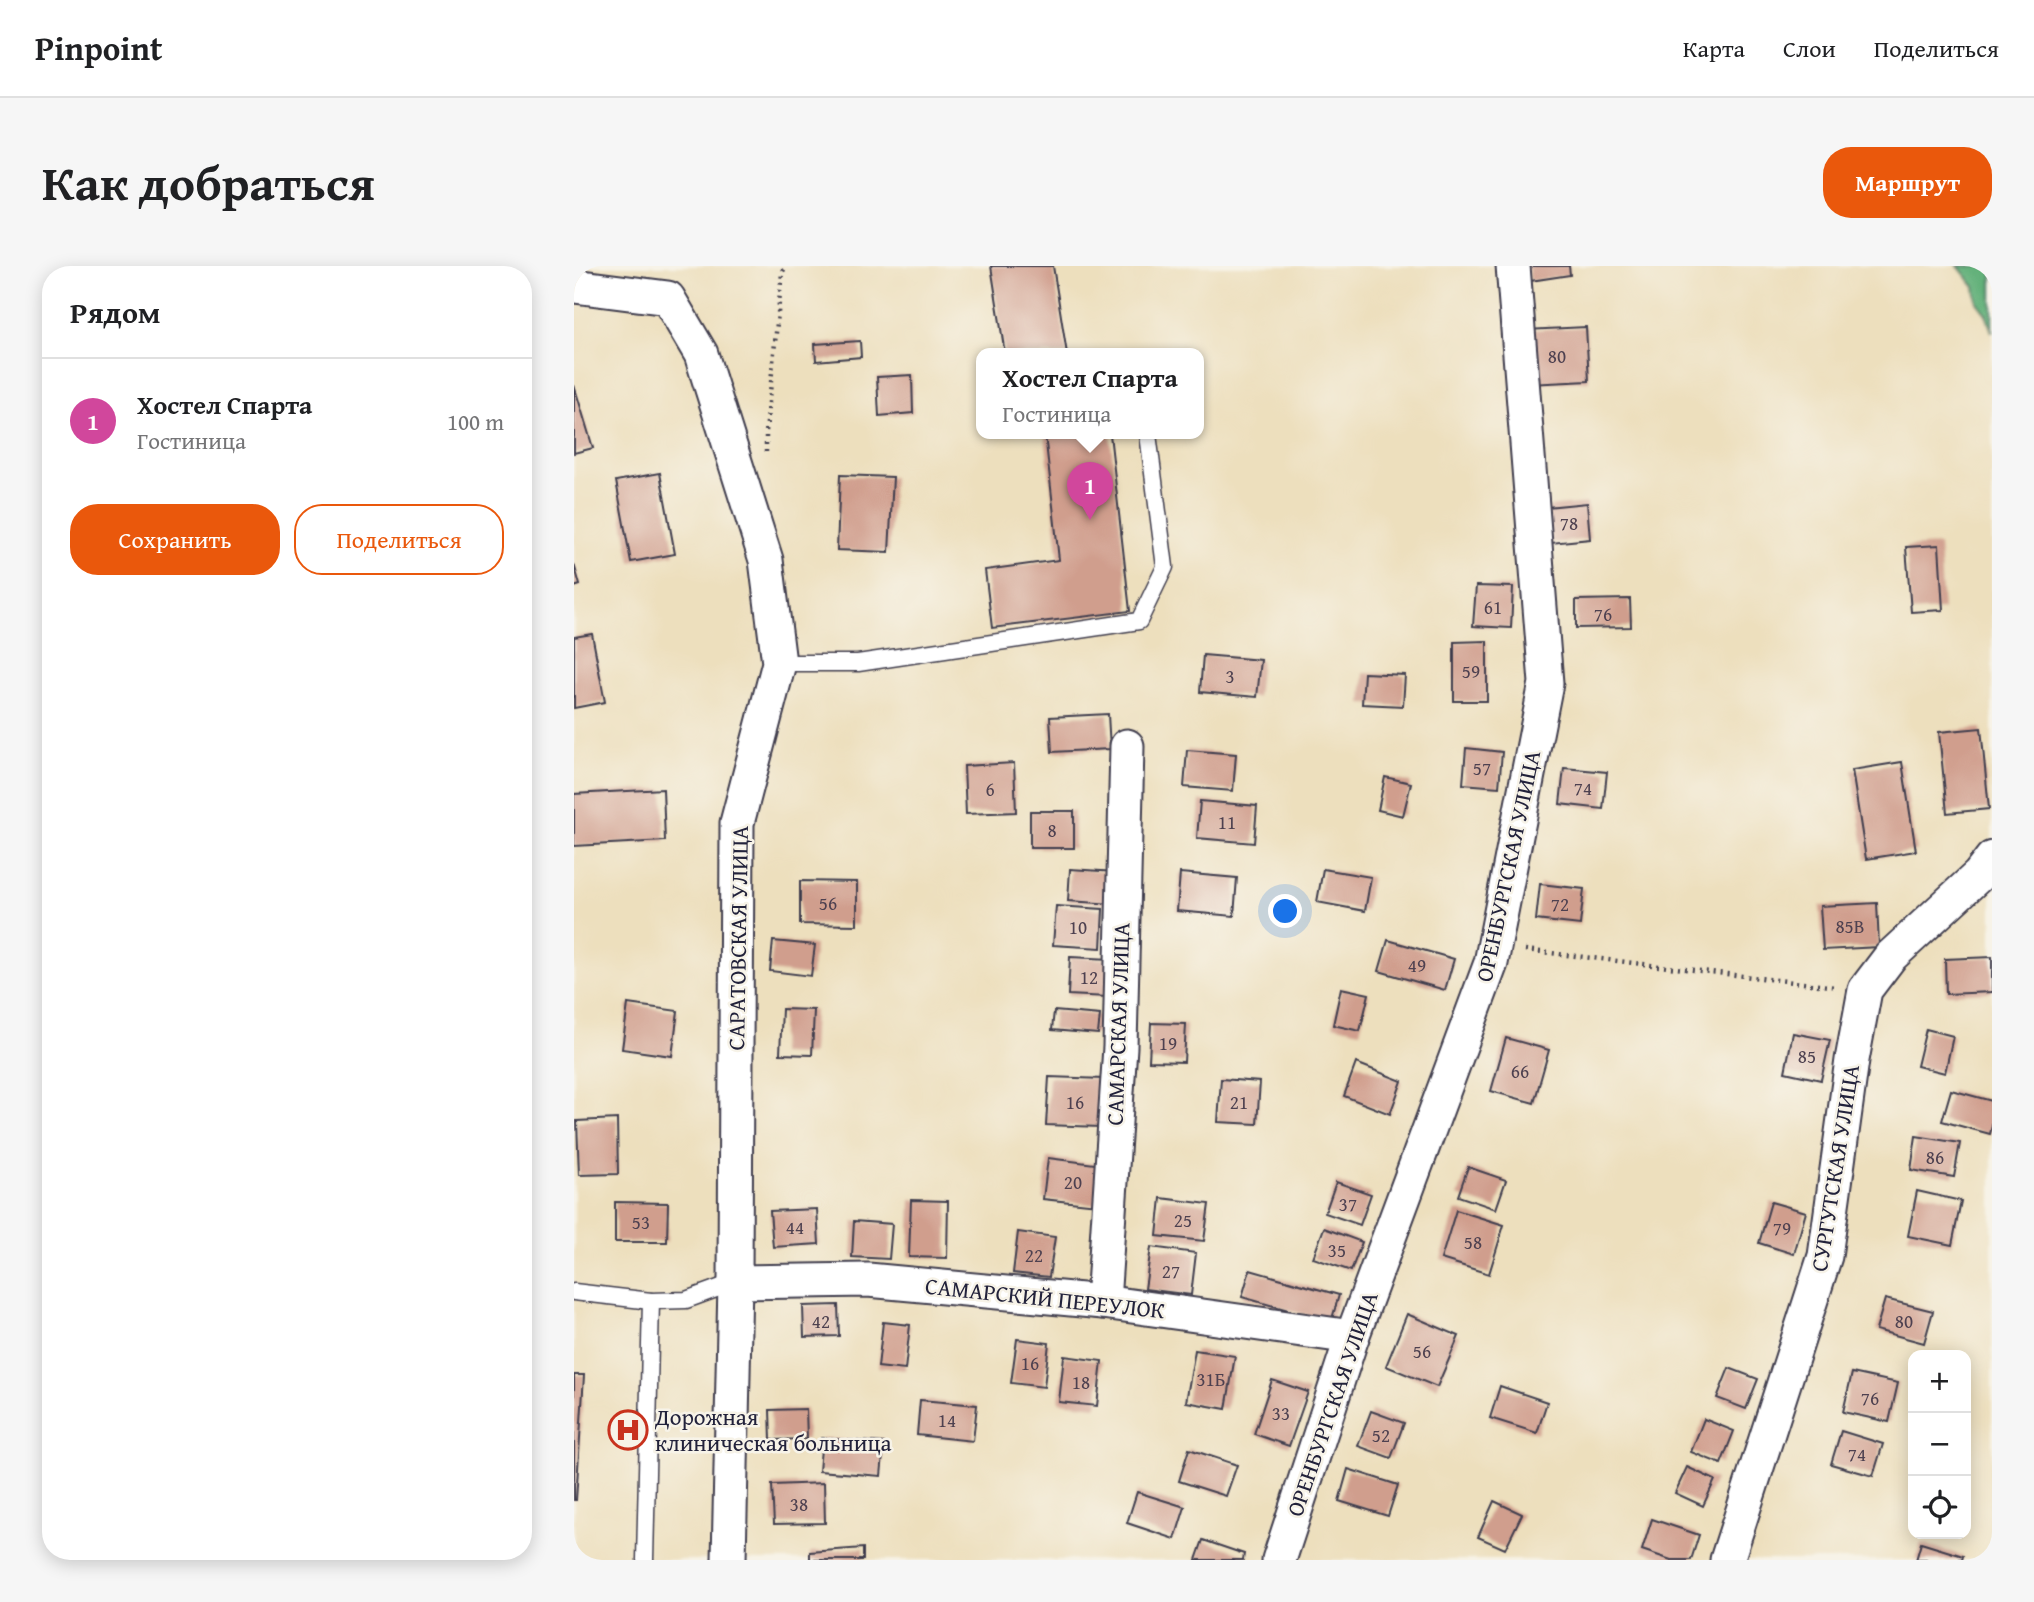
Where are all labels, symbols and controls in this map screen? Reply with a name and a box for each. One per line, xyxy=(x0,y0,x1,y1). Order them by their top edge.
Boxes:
text: Pinpoint xyxy=(35,24,162,72)
text: Карта xyxy=(1683,31,1745,66)
text: Слои xyxy=(1783,31,1836,66)
text: Поделиться xyxy=(1874,31,1999,66)
text: Как добраться xyxy=(42,146,375,218)
button: Маршрут xyxy=(1823,147,1992,218)
text: Рядом xyxy=(70,290,161,334)
house number: 80 xyxy=(1548,342,1566,370)
popup xyxy=(976,348,1204,439)
text: Хостел Спарта xyxy=(1002,358,1178,397)
text: Хостел Спарта xyxy=(137,385,312,424)
text: Гостиница xyxy=(1002,397,1111,430)
text: 1 xyxy=(87,405,99,438)
text: 100 m xyxy=(447,405,504,438)
text: Гостиница xyxy=(137,424,246,457)
pin: 1 xyxy=(1067,462,1113,520)
button: Сохранить xyxy=(70,504,280,575)
button: Поделиться xyxy=(294,504,504,575)
house number: 78 xyxy=(1560,509,1578,537)
house number: 61 xyxy=(1484,593,1502,621)
house number: 76 xyxy=(1594,600,1612,628)
house number: 59 xyxy=(1462,657,1480,685)
house number: 3 xyxy=(1225,662,1235,690)
street label: ОРЕНБУРГСКАЯ УЛИЦА xyxy=(1467,747,1548,985)
house number: 57 xyxy=(1473,754,1491,782)
house number: 74 xyxy=(1574,774,1592,802)
house number: 6 xyxy=(985,775,995,803)
house number: 11 xyxy=(1218,808,1236,836)
house number: 8 xyxy=(1047,816,1057,844)
street label: САРАТОВСКАЯ УЛИЦА xyxy=(719,825,756,1051)
house number: 56 xyxy=(819,889,837,917)
house number: 72 xyxy=(1551,890,1569,918)
your location xyxy=(1268,894,1302,928)
house number: 85В xyxy=(1835,912,1865,940)
house number: 10 xyxy=(1069,913,1087,941)
street label: САМАРСКАЯ УЛИЦА xyxy=(1097,922,1138,1126)
house number: 49 xyxy=(1408,951,1426,979)
house number: 12 xyxy=(1080,963,1098,991)
house number: 19 xyxy=(1159,1029,1177,1057)
house number: 85 xyxy=(1798,1042,1816,1070)
house number: 66 xyxy=(1511,1057,1529,1085)
street label: СУРГУТСКАЯ УЛИЦА xyxy=(1802,1062,1867,1274)
house number: 16 xyxy=(1066,1088,1084,1116)
house number: 21 xyxy=(1230,1088,1248,1116)
house number: 86 xyxy=(1926,1143,1944,1171)
house number: 20 xyxy=(1064,1168,1082,1196)
house number: 37 xyxy=(1339,1190,1357,1218)
house number: 25 xyxy=(1174,1206,1192,1234)
house number: 53 xyxy=(632,1208,650,1236)
house number: 44 xyxy=(786,1213,804,1241)
house number: 79 xyxy=(1773,1214,1791,1242)
house number: 58 xyxy=(1464,1228,1482,1256)
house number: 35 xyxy=(1328,1236,1346,1264)
house number: 22 xyxy=(1025,1241,1043,1269)
house number: 27 xyxy=(1162,1257,1180,1285)
street label: САМАРСКИЙ ПЕРЕУЛОК xyxy=(924,1269,1166,1326)
street label: ОРЕНБУРГСКАЯ УЛИЦА xyxy=(1278,1287,1386,1521)
house number: 42 xyxy=(812,1307,830,1335)
house number: 80 xyxy=(1895,1307,1913,1335)
house number: 56 xyxy=(1413,1337,1431,1365)
house number: 16 xyxy=(1021,1349,1039,1377)
map controls xyxy=(1908,1350,1971,1539)
button: + xyxy=(1908,1350,1971,1413)
house number: 31Б xyxy=(1196,1365,1226,1393)
house number: 18 xyxy=(1072,1368,1090,1396)
house number: 76 xyxy=(1861,1384,1879,1412)
house number: 33 xyxy=(1272,1399,1290,1427)
place label: Дорожная клиническая больница xyxy=(654,1400,892,1459)
house number: 14 xyxy=(938,1406,956,1434)
hospital icon: Дорожная клиническая больница xyxy=(607,1409,649,1451)
button: − xyxy=(1908,1413,1971,1476)
house number: 52 xyxy=(1372,1421,1390,1449)
house number: 74 xyxy=(1848,1440,1866,1468)
button: locate xyxy=(1908,1476,1971,1539)
house number: 38 xyxy=(790,1490,808,1518)

